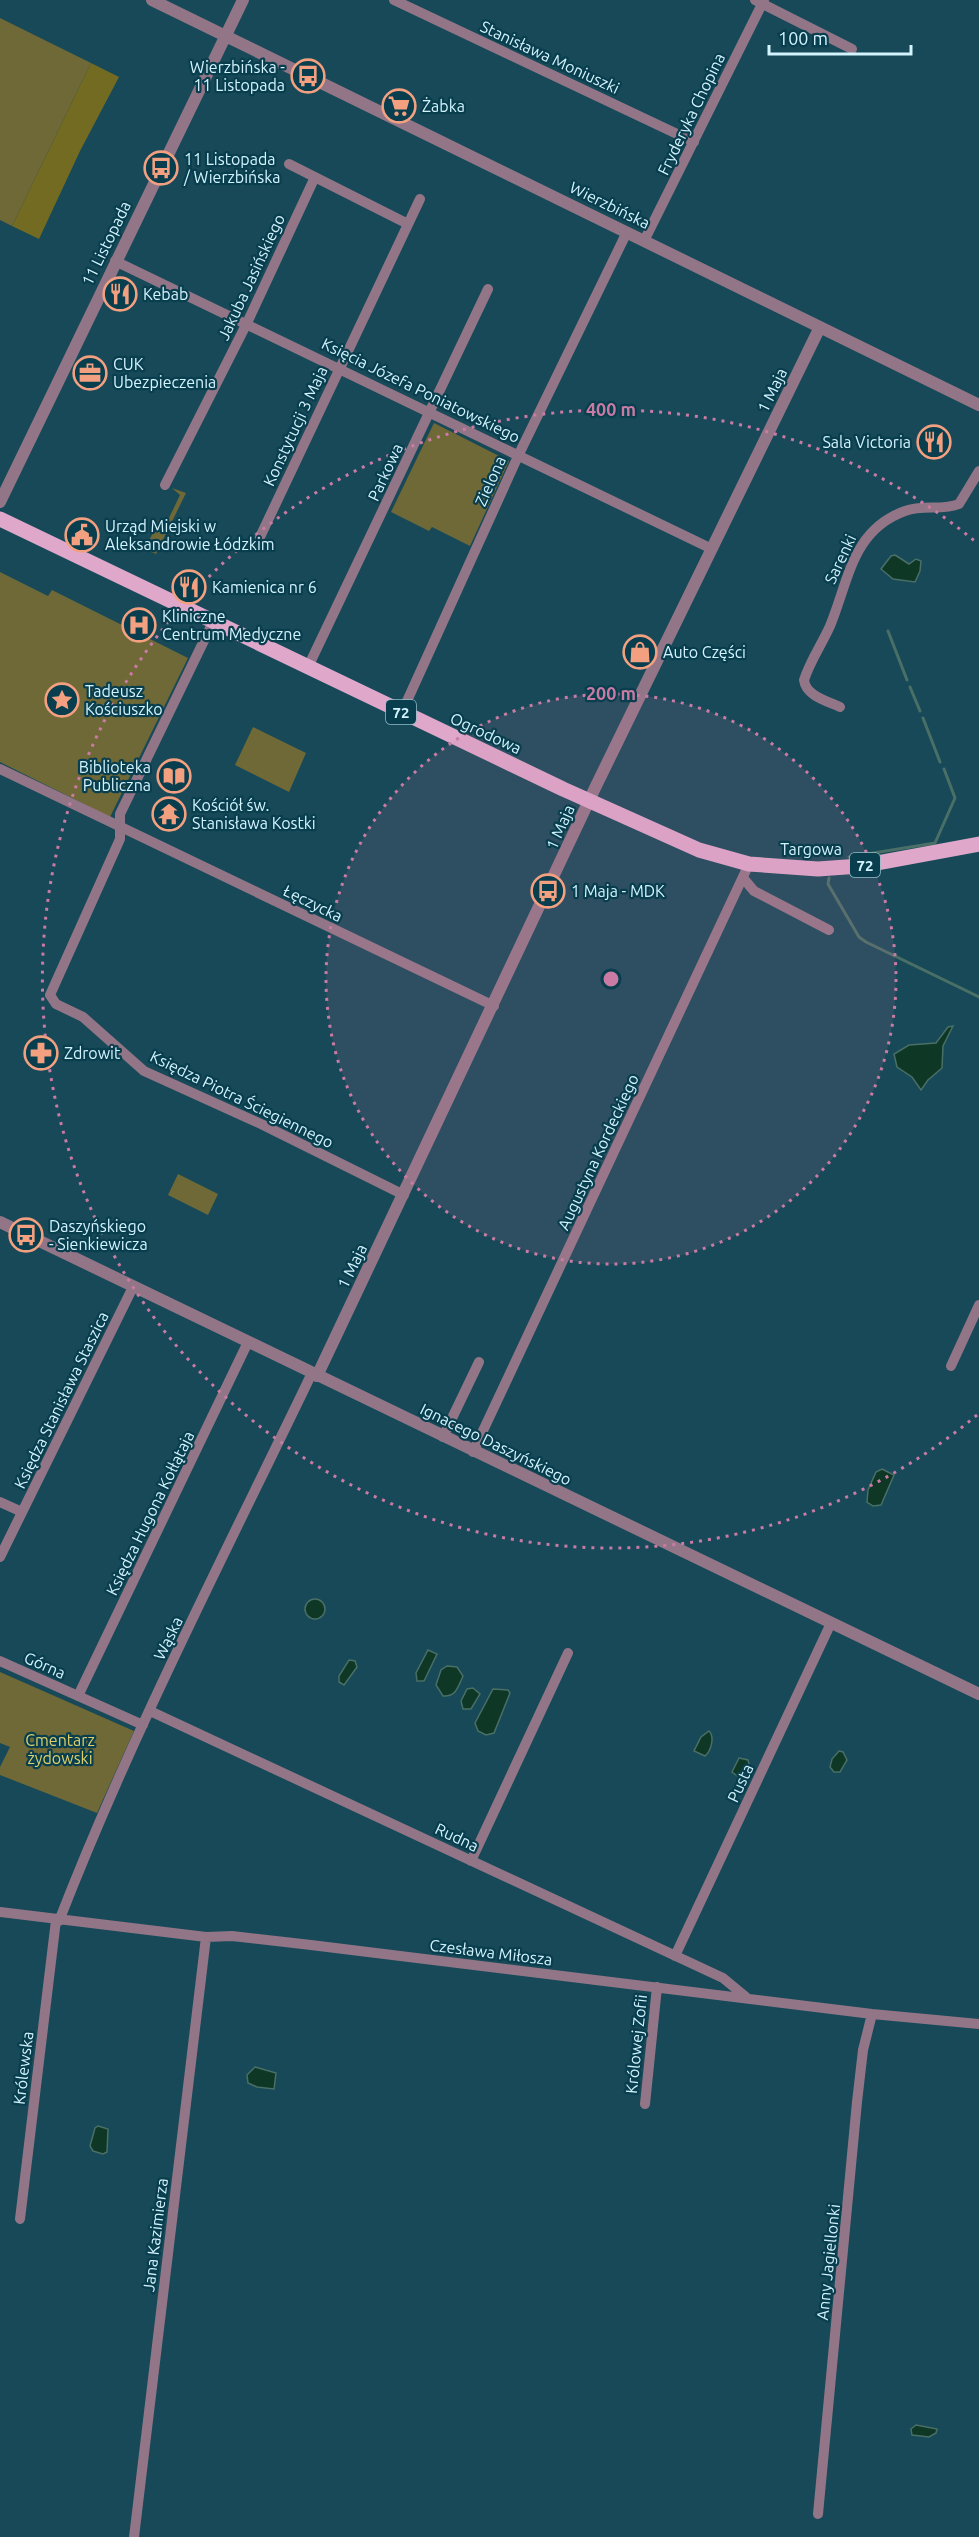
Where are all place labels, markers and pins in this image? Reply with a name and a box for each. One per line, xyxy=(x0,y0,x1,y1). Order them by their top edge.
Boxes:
place label: Wierzbińska - 11 Listopada xyxy=(190,58,285,94)
bus stop icon: Wierzbińska - 11 Listopada xyxy=(290,58,326,94)
supermarket icon: Żabka xyxy=(381,88,417,124)
place label: Żabka xyxy=(422,97,465,115)
bus stop icon: 11 Listopada / Wierzbińska xyxy=(143,150,179,186)
place label: 11 Listopada / Wierzbińska xyxy=(183,150,280,186)
restaurant icon: Kebab xyxy=(102,276,138,312)
place label: Kebab xyxy=(143,285,188,303)
office icon: CUK Ubezpieczenia xyxy=(72,355,108,391)
place label: CUK Ubezpieczenia xyxy=(113,355,216,391)
restaurant icon: Sala Victoria xyxy=(916,424,952,460)
place label: Sala Victoria xyxy=(822,433,911,451)
public building icon: Urząd Miejski w Aleksandrowie Łódzkim xyxy=(64,517,100,553)
place label: Urząd Miejski w Aleksandrowie Łódzkim xyxy=(105,517,275,553)
restaurant icon: Kamienica nr 6 xyxy=(171,569,207,605)
place label: Kamienica nr 6 xyxy=(212,578,317,596)
hospital icon: Kliniczne Centrum Medyczne xyxy=(121,607,157,643)
place label: Kliniczne Centrum Medyczne xyxy=(162,607,301,643)
shop icon: Auto Części xyxy=(622,634,658,670)
place label: Auto Części xyxy=(663,643,746,661)
place icon: Tadeusz Kościuszko xyxy=(44,682,80,718)
place label: Tadeusz Kościuszko xyxy=(85,682,163,718)
place label: Biblioteka Publiczna xyxy=(79,758,151,794)
library icon: Biblioteka Publiczna xyxy=(156,758,192,794)
temple icon: Kościół św. Stanisława Kostki xyxy=(151,796,187,832)
place label: Kościół św. Stanisława Kostki xyxy=(192,796,316,832)
bus stop icon: 1 Maja - MDK xyxy=(530,873,566,909)
place label: 1 Maja - MDK xyxy=(571,882,665,900)
centre of rings xyxy=(601,969,621,989)
pharmacy icon: Zdrowit xyxy=(23,1035,59,1071)
place label: Zdrowit xyxy=(64,1044,121,1062)
bus stop icon: Daszyńskiego - Sienkiewicza xyxy=(8,1217,44,1253)
place label: Daszyńskiego - Sienkiewicza xyxy=(49,1217,148,1253)

